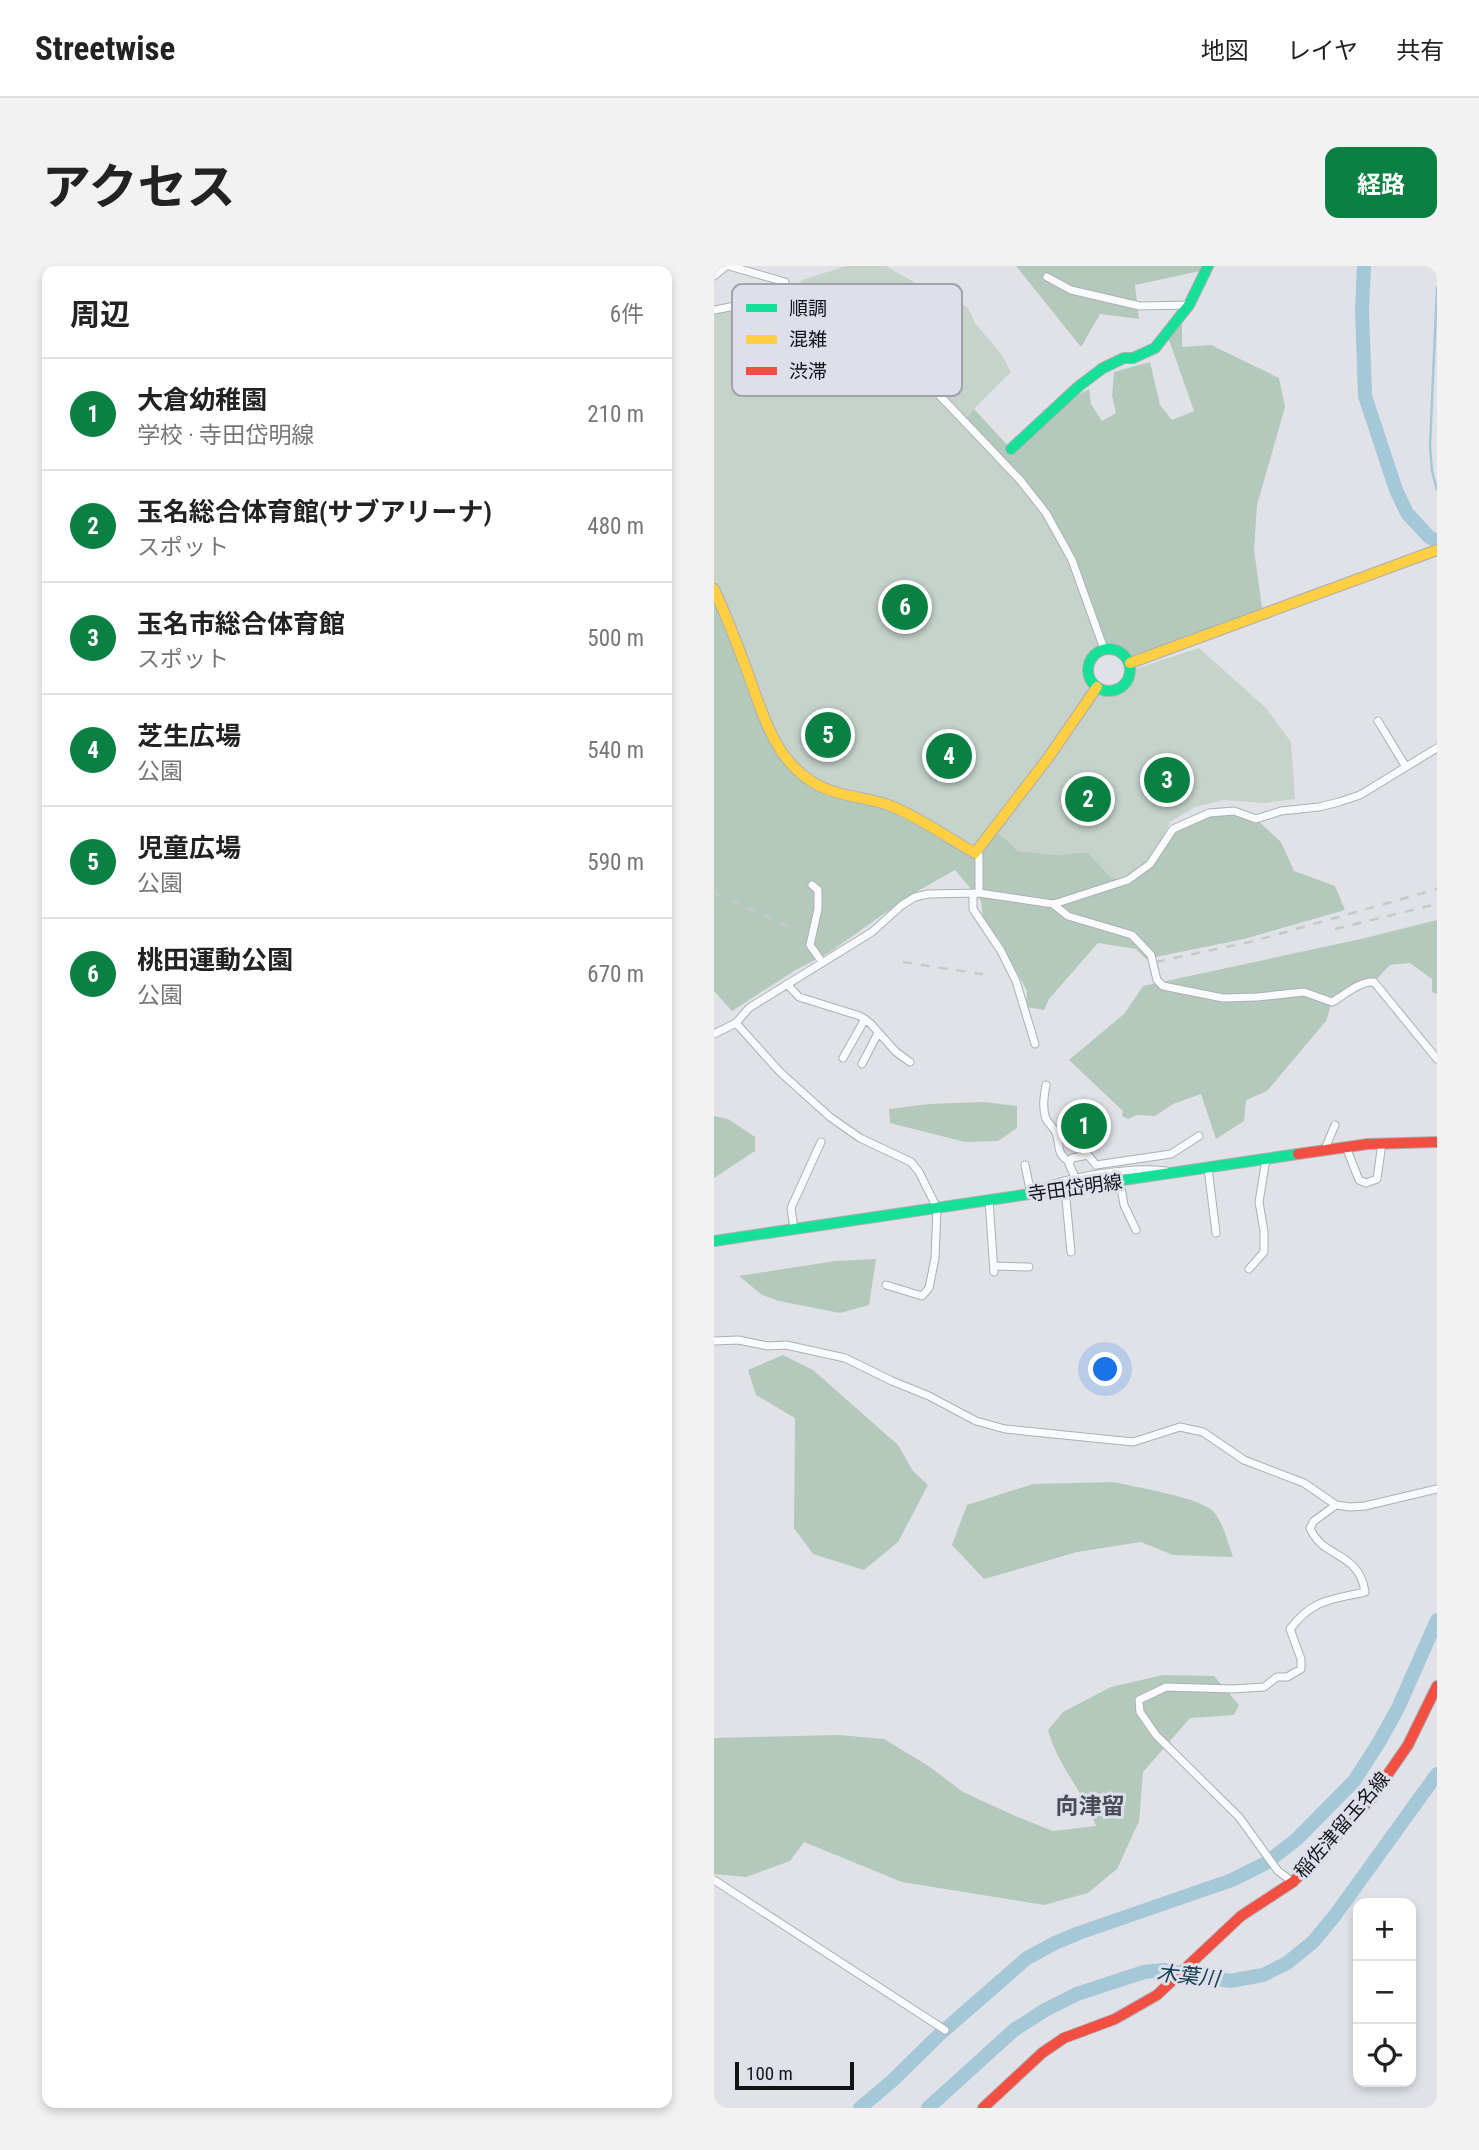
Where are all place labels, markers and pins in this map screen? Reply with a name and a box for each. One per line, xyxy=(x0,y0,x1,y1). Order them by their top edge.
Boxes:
pin: 6 xyxy=(882,581,928,633)
pin: 5 xyxy=(805,709,851,761)
pin: 4 xyxy=(926,730,972,782)
pin: 3 xyxy=(1144,754,1190,806)
pin: 2 xyxy=(1065,773,1111,825)
pin: 1 xyxy=(1061,1100,1107,1152)

